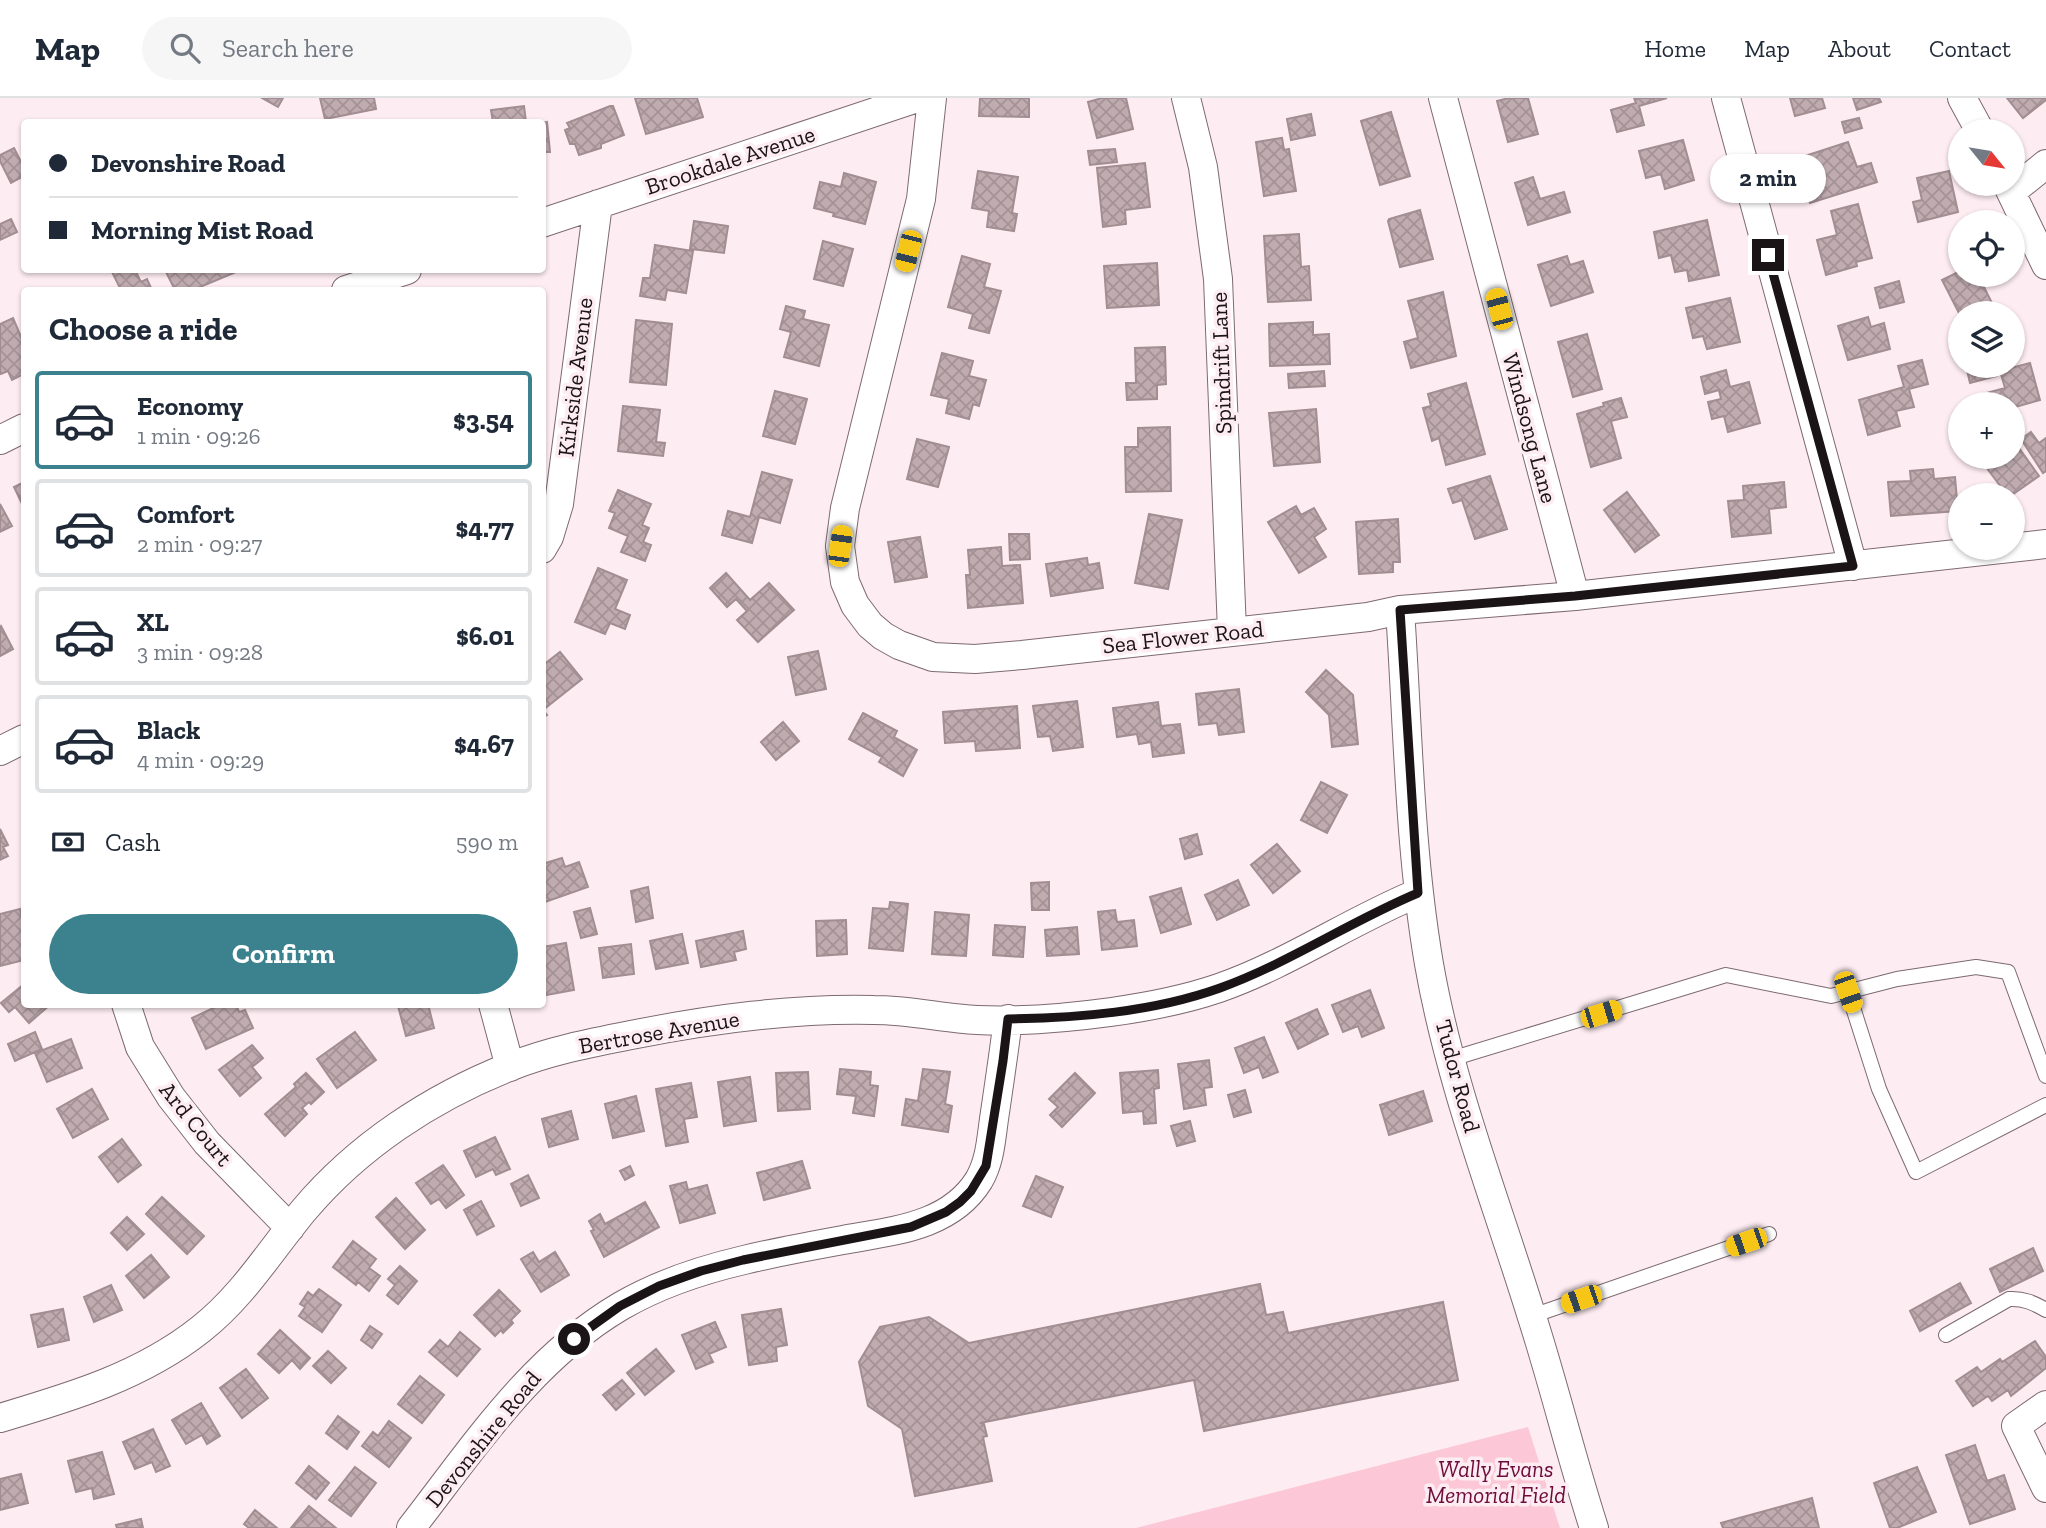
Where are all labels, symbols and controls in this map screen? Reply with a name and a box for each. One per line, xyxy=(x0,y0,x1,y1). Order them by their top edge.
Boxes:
search box xyxy=(142,17,632,80)
text: Map xyxy=(35,29,100,68)
icon: search xyxy=(166,29,204,67)
text: Search here xyxy=(222,32,354,64)
text: Home xyxy=(1644,34,1706,63)
text: Map xyxy=(1744,34,1790,63)
text: About xyxy=(1828,34,1891,63)
text: Contact xyxy=(1929,34,2011,63)
street label: Brookdale Avenue xyxy=(642,119,818,201)
north arrow xyxy=(1948,119,2025,196)
map controls xyxy=(1948,119,2025,560)
text: Devonshire Road xyxy=(91,147,285,179)
callout: 2 min xyxy=(1710,153,1826,202)
text: 2 min xyxy=(1739,164,1797,192)
button: locate xyxy=(1948,210,2025,287)
text: Morning Mist Road xyxy=(91,214,313,246)
car xyxy=(893,228,924,274)
route end xyxy=(1752,239,1784,271)
car xyxy=(1484,286,1515,332)
street label: Spindrift Lane xyxy=(1205,292,1237,434)
street label: Kirkside Avenue xyxy=(551,296,599,458)
button: layers xyxy=(1948,301,2025,378)
text: Choose a ride xyxy=(49,310,237,348)
street label: Windsong Lane xyxy=(1497,350,1563,506)
icon: car xyxy=(53,389,116,452)
text: Economy xyxy=(137,390,243,422)
button: + xyxy=(1948,392,2025,469)
text: $3.54 xyxy=(453,404,514,436)
text: 1 min · 09:26 xyxy=(137,422,261,450)
button: − xyxy=(1948,483,2025,560)
icon: car xyxy=(53,497,116,560)
text: Comfort xyxy=(137,498,234,530)
text: $4.77 xyxy=(455,512,514,544)
car xyxy=(827,524,854,568)
text: 2 min · 09:27 xyxy=(137,530,262,558)
icon: car xyxy=(53,605,116,668)
text: XL xyxy=(137,606,169,638)
street label: Sea Flower Road xyxy=(1101,615,1265,659)
text: $6.01 xyxy=(456,620,514,652)
text: 3 min · 09:28 xyxy=(137,638,263,666)
icon: car xyxy=(53,713,116,776)
text: Black xyxy=(137,714,200,746)
text: $4.67 xyxy=(454,728,514,760)
text: 4 min · 09:29 xyxy=(137,746,264,774)
icon: cash xyxy=(49,823,87,861)
text: Cash xyxy=(105,826,160,858)
text: 590 m xyxy=(456,828,518,856)
button: Confirm xyxy=(49,914,518,994)
car xyxy=(1832,969,1865,1015)
car xyxy=(1578,998,1625,1030)
street label: Bertrose Avenue xyxy=(576,1004,742,1060)
street label: Tudor Road xyxy=(1430,1017,1487,1136)
street label: Ard Court xyxy=(154,1076,239,1172)
car xyxy=(1723,1225,1770,1259)
car xyxy=(1558,1282,1605,1316)
route start xyxy=(558,1323,590,1355)
street label: Devonshire Road xyxy=(419,1365,547,1513)
park label: Wally Evans Memorial Field xyxy=(1426,1455,1566,1509)

